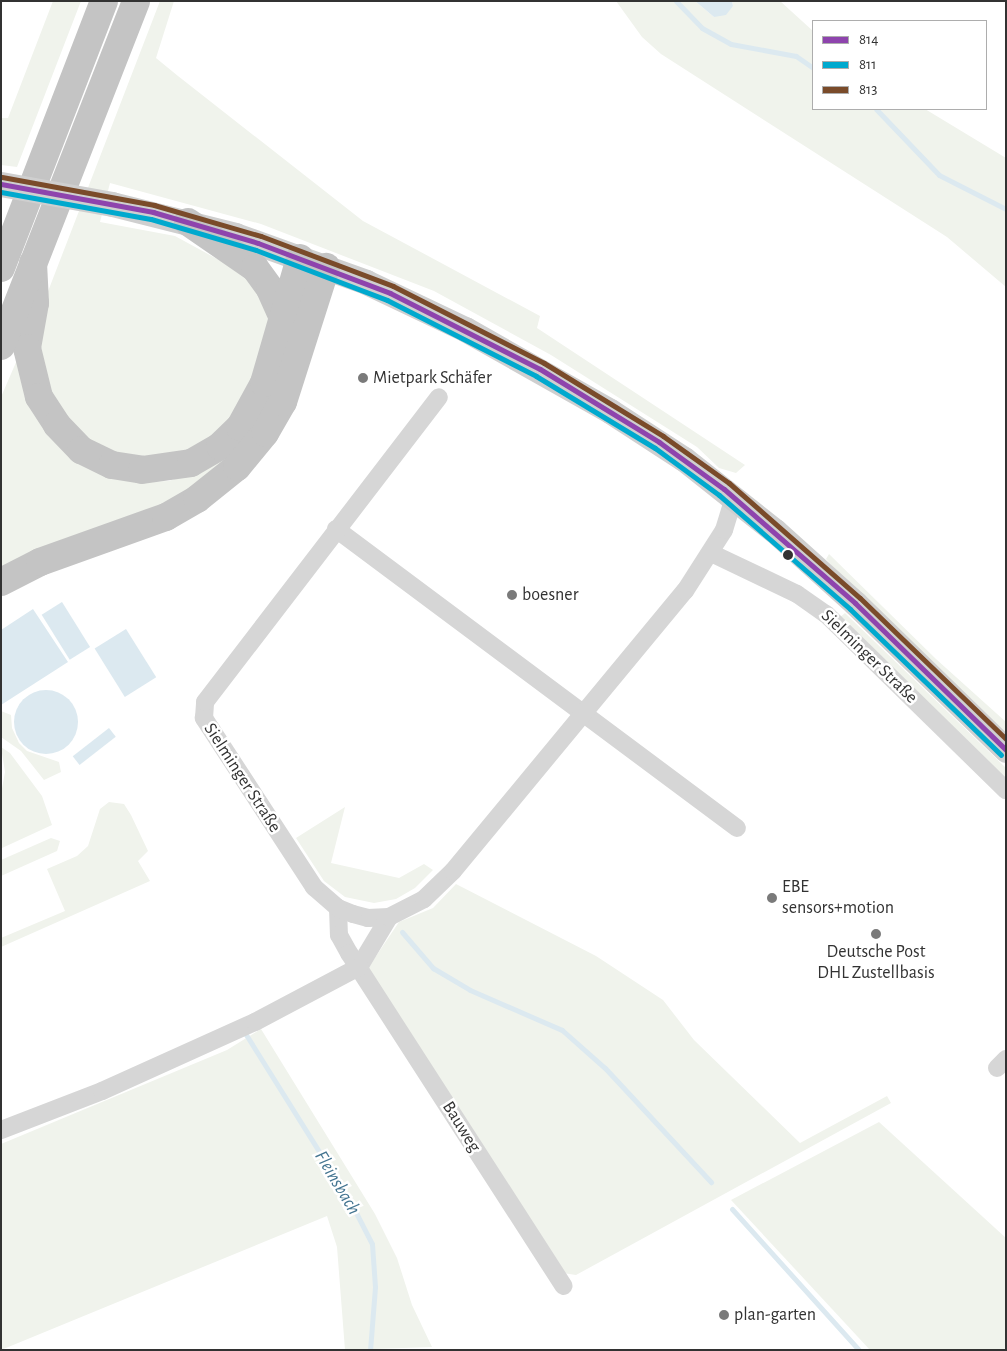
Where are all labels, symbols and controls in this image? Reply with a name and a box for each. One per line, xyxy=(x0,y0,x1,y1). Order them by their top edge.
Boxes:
legend xyxy=(812,20,987,110)
text: 814 xyxy=(859,32,879,47)
text: 811 xyxy=(859,57,876,72)
text: 813 xyxy=(859,82,877,97)
place label: Mietpark Schäfer xyxy=(373,367,492,389)
marker: Mietpark Schäfer xyxy=(357,372,369,384)
unlabelled marker xyxy=(783,550,793,560)
place label: boesner xyxy=(522,584,578,606)
marker: boesner xyxy=(506,589,518,601)
street label: Sielminger Straße xyxy=(816,605,922,709)
street label: Sielminger Straße xyxy=(199,719,285,837)
place label: EBE sensors+motion xyxy=(782,877,894,920)
marker: EBE sensors+motion xyxy=(766,892,778,904)
marker: Deutsche Post DHL Zustellbasis xyxy=(870,928,882,940)
place label: Deutsche Post DHL Zustellbasis xyxy=(817,942,935,984)
street label: Bauweg xyxy=(437,1098,485,1156)
water label: Fleinsbach xyxy=(309,1147,365,1219)
place label: plan-garten xyxy=(734,1304,816,1326)
marker: plan-garten xyxy=(718,1309,730,1321)

